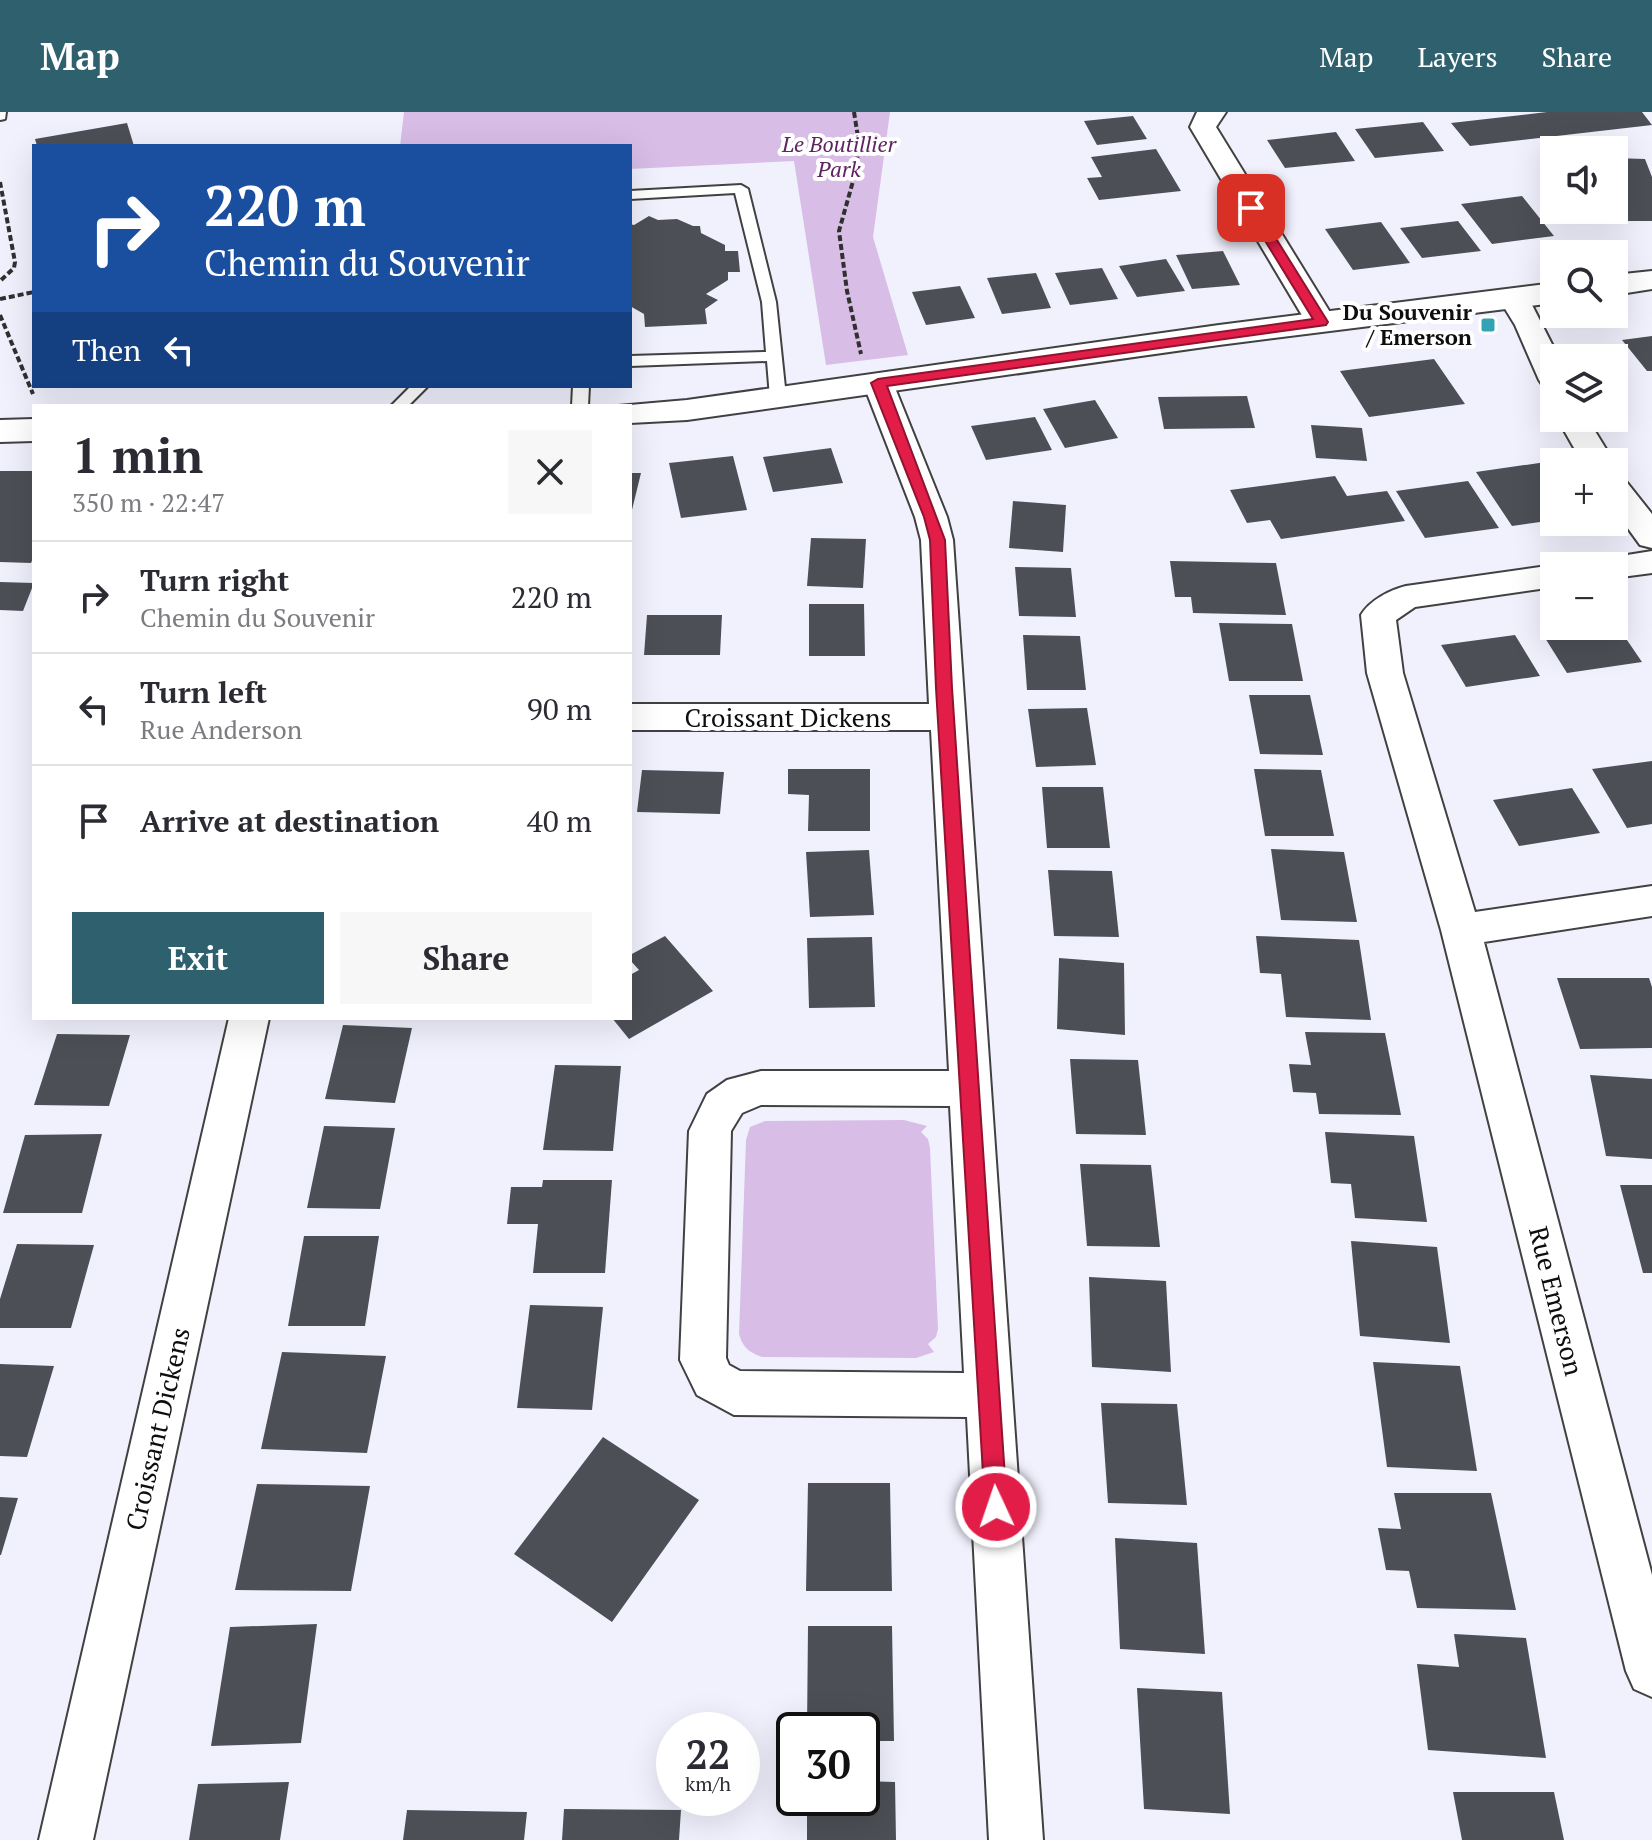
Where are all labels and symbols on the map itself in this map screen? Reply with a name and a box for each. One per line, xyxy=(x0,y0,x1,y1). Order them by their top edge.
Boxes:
park label: Le Boutillier Park xyxy=(781,129,897,183)
pin xyxy=(1217,174,1285,242)
place label: Du Souvenir / Emerson xyxy=(1343,297,1473,351)
marker: Du Souvenir / Emerson xyxy=(1479,316,1497,334)
street label: Croissant Dickens xyxy=(684,700,892,734)
street label: Rue Emerson xyxy=(1522,1223,1592,1379)
street label: Croissant Dickens xyxy=(117,1324,197,1534)
position arrow xyxy=(954,1465,1038,1549)
speed limit sign: 30 xyxy=(776,1712,880,1816)

